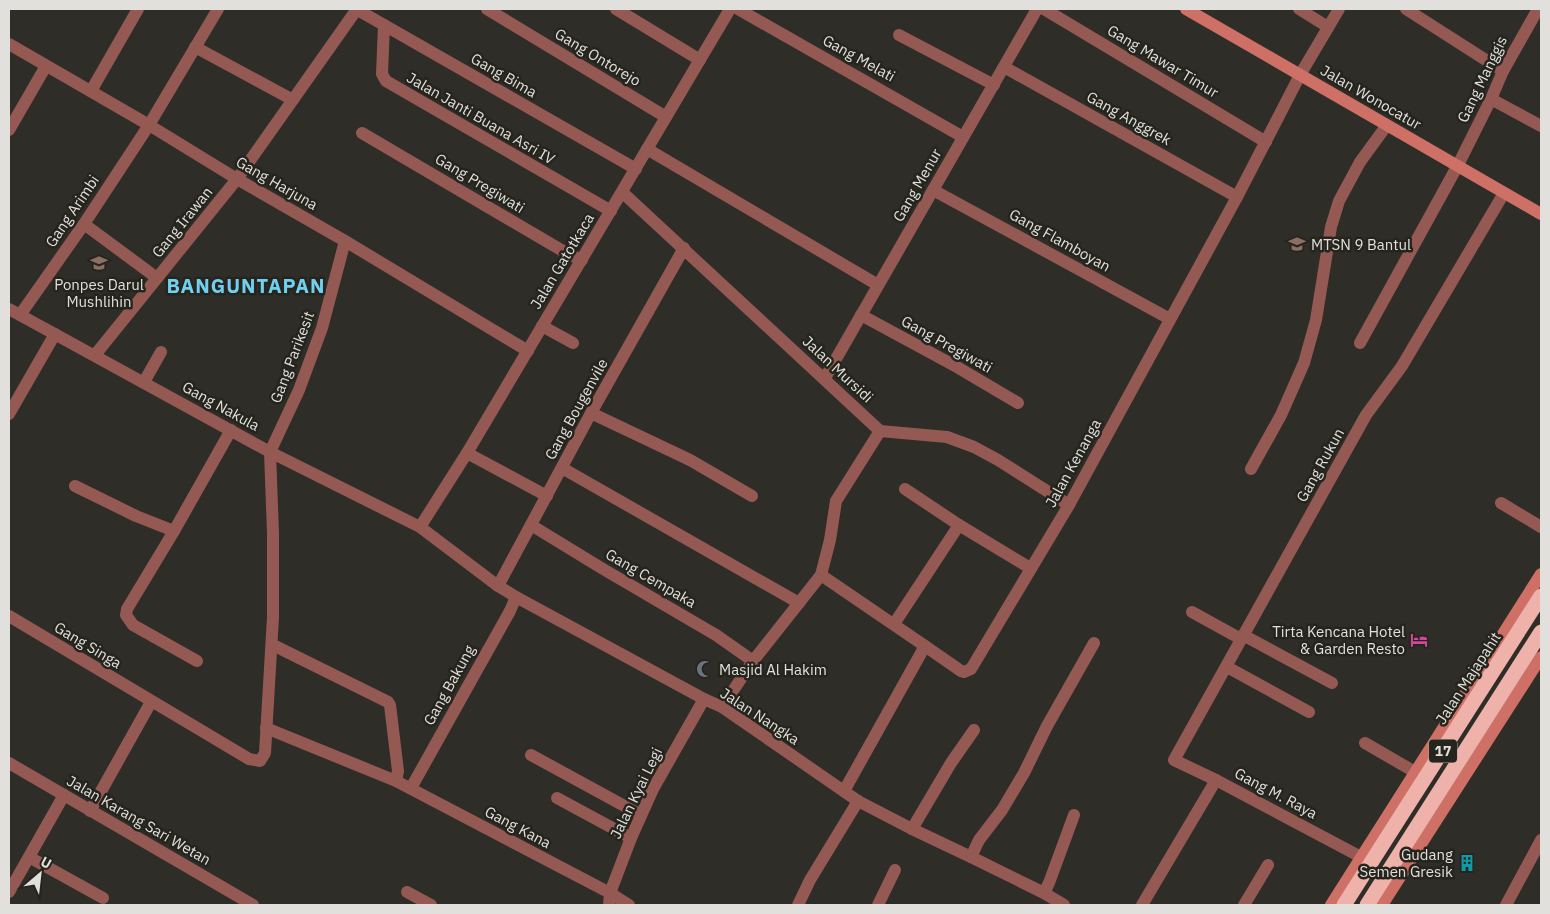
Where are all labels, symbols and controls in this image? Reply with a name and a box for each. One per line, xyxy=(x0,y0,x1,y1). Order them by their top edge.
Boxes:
street label: Gang Mawar Timur xyxy=(1104,20,1223,102)
street label: Gang Ontorejo xyxy=(552,24,644,90)
street label: Gang Melati xyxy=(819,30,899,86)
street label: Gang Manggis xyxy=(1453,33,1511,125)
street label: Gang Bima xyxy=(468,49,540,101)
street label: Jalan Wonocatur xyxy=(1317,60,1425,134)
street label: Jalan Janti Buana Asri IV xyxy=(404,68,558,168)
street label: Gang Anggrek xyxy=(1083,87,1175,149)
street label: Gang Menur xyxy=(888,145,946,225)
street label: Gang Pregiwati xyxy=(432,149,528,217)
street label: Gang Harjuna xyxy=(233,152,321,214)
street label: Gang Arimbi xyxy=(41,171,103,251)
street label: Gang Irawan xyxy=(148,183,216,261)
street label: Gang Flamboyan xyxy=(1006,204,1114,276)
street label: Jalan Gatotkaca xyxy=(526,210,598,312)
school or university icon: MTSN 9 Bantul xyxy=(1287,234,1307,254)
place label: MTSN 9 Bantul xyxy=(1311,235,1411,254)
school or university icon: Ponpes Darul Mushlihin xyxy=(89,253,109,273)
district label: BANGUNTAPAN xyxy=(167,272,325,299)
place label: Ponpes Darul Mushlihin xyxy=(54,275,144,311)
street label: Gang Parikesit xyxy=(266,308,318,406)
street label: Gang Pregiwati xyxy=(898,311,996,377)
street label: Jalan Mursidi xyxy=(799,332,877,406)
street label: Gang Bougenvile xyxy=(540,355,612,463)
street label: Gang Nakula xyxy=(179,377,263,435)
street label: Jalan Kenanga xyxy=(1041,415,1105,511)
street label: Gang Rukun xyxy=(1292,425,1348,505)
street label: Gang Cempaka xyxy=(602,544,700,612)
street label: Gang Singa xyxy=(51,617,125,673)
place label: Tirta Kencana Hotel & Garden Resto xyxy=(1272,622,1405,658)
street label: Jalan Majapahit xyxy=(1431,628,1505,728)
hotel icon: Tirta Kencana Hotel & Garden Resto xyxy=(1409,630,1429,650)
street label: Gang Bakung xyxy=(419,641,479,728)
mosque icon: Masjid Al Hakim xyxy=(695,659,715,679)
place label: Masjid Al Hakim xyxy=(719,660,827,679)
street label: Jalan Nangka xyxy=(717,683,803,749)
road number: 17 xyxy=(1429,739,1457,762)
street label: Jalan Kyai Legi xyxy=(606,744,666,842)
street label: Gang M. Raya xyxy=(1231,763,1321,823)
street label: Jalan Karang Sari Wetan xyxy=(64,771,214,869)
street label: Gang Kana xyxy=(482,802,554,852)
place label: Gudang Semen Gresik xyxy=(1360,845,1453,881)
north arrow xyxy=(15,849,65,899)
text: U xyxy=(38,852,55,873)
building icon: Gudang Semen Gresik xyxy=(1457,853,1477,873)

